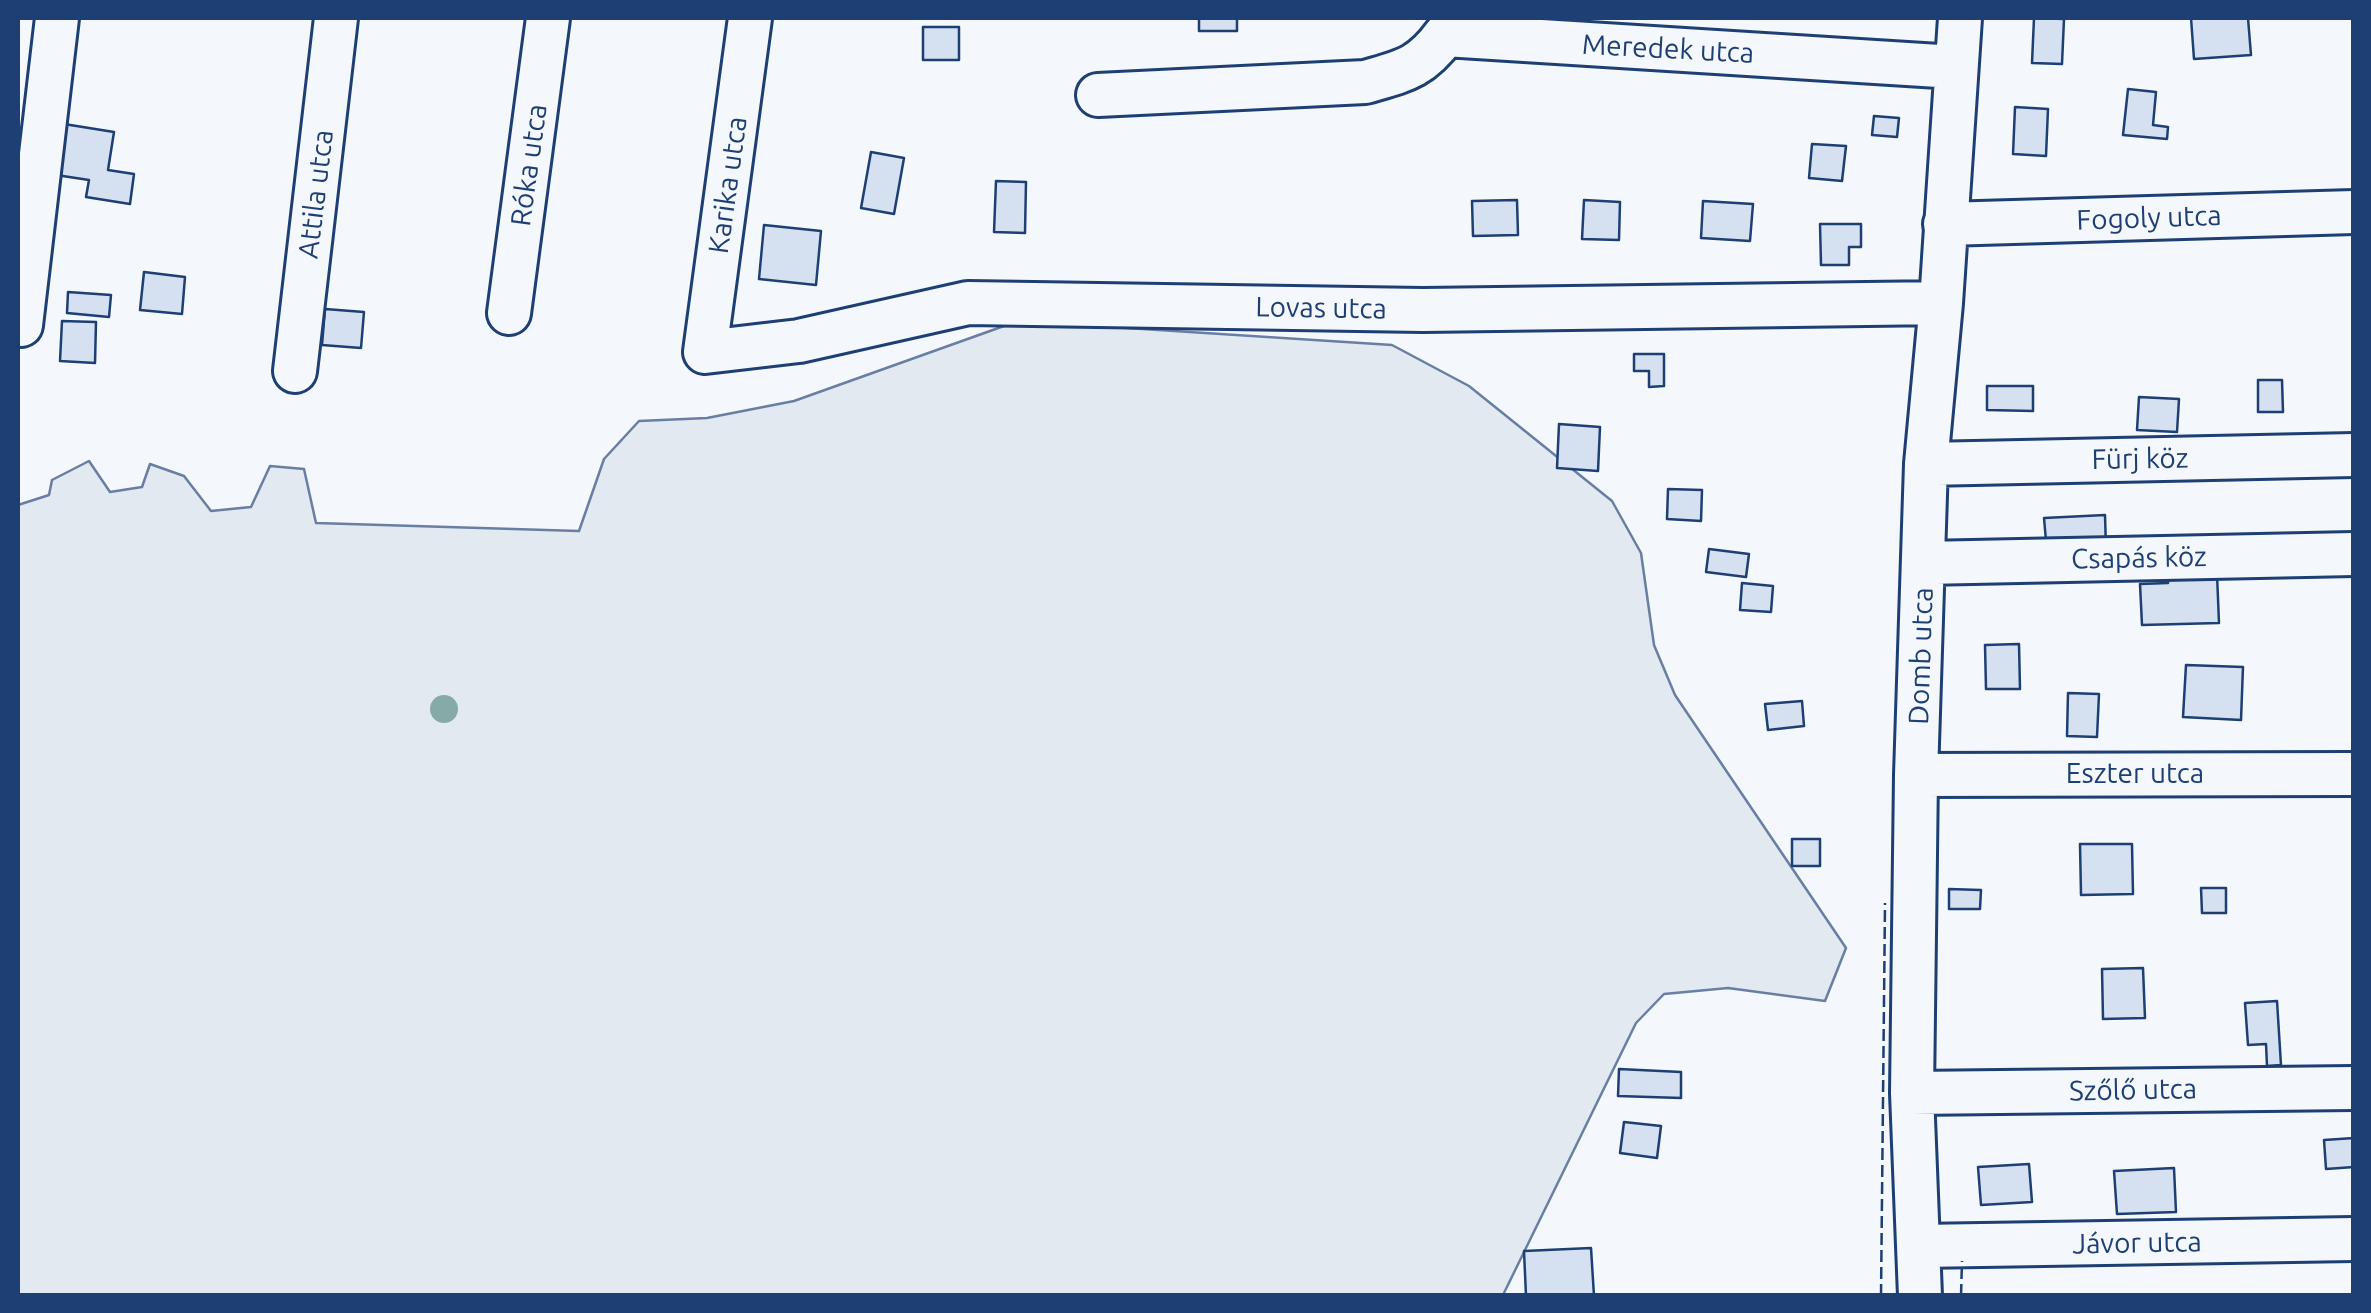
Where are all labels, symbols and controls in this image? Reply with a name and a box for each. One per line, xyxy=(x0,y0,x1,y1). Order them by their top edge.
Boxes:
street label: Meredek utca xyxy=(1581,28,1755,70)
street label: Róka utca xyxy=(504,102,554,228)
street label: Karika utca xyxy=(702,114,754,256)
street label: Attila utca xyxy=(291,128,341,260)
street label: Fogoly utca xyxy=(2076,199,2222,237)
street label: Lovas utca xyxy=(1255,290,1387,326)
street label: Fürj köz xyxy=(2091,441,2189,477)
street label: Csapás köz xyxy=(2071,540,2207,576)
street label: Domb utca xyxy=(1902,587,1940,725)
street label: Eszter utca xyxy=(2066,757,2204,791)
street label: Szőlő utca xyxy=(2069,1072,2197,1108)
street label: Jávor utca xyxy=(2072,1225,2202,1261)

